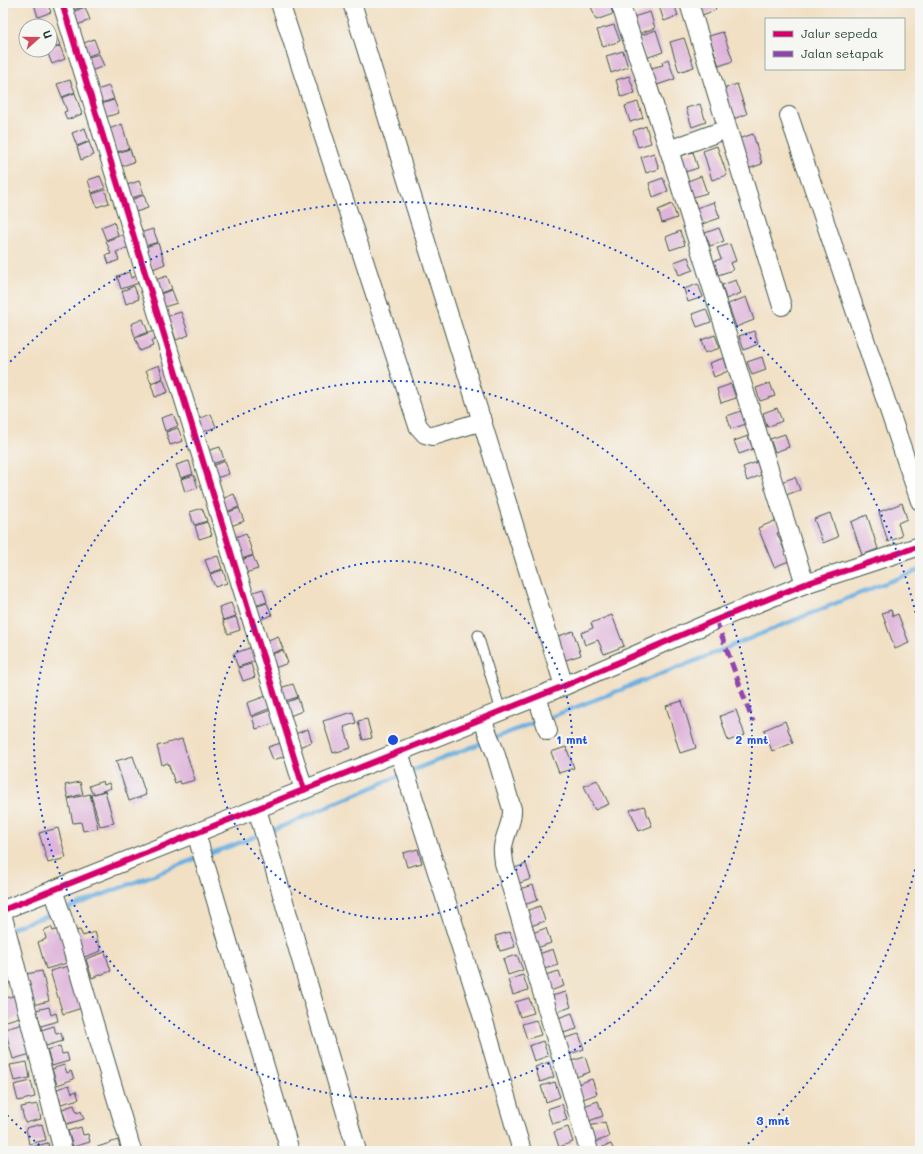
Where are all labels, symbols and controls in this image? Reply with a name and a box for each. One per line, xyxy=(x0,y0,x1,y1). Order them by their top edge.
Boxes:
north arrow xyxy=(18,18,58,58)
legend xyxy=(765,18,905,70)
text: Jalur sepeda xyxy=(801,25,878,41)
text: U xyxy=(39,28,56,41)
text: Jalan setapak xyxy=(801,45,883,61)
text: 1 mnt xyxy=(556,731,588,747)
text: 2 mnt xyxy=(736,731,768,747)
centre of rings xyxy=(386,733,400,747)
text: 3 mnt xyxy=(756,1112,790,1128)

